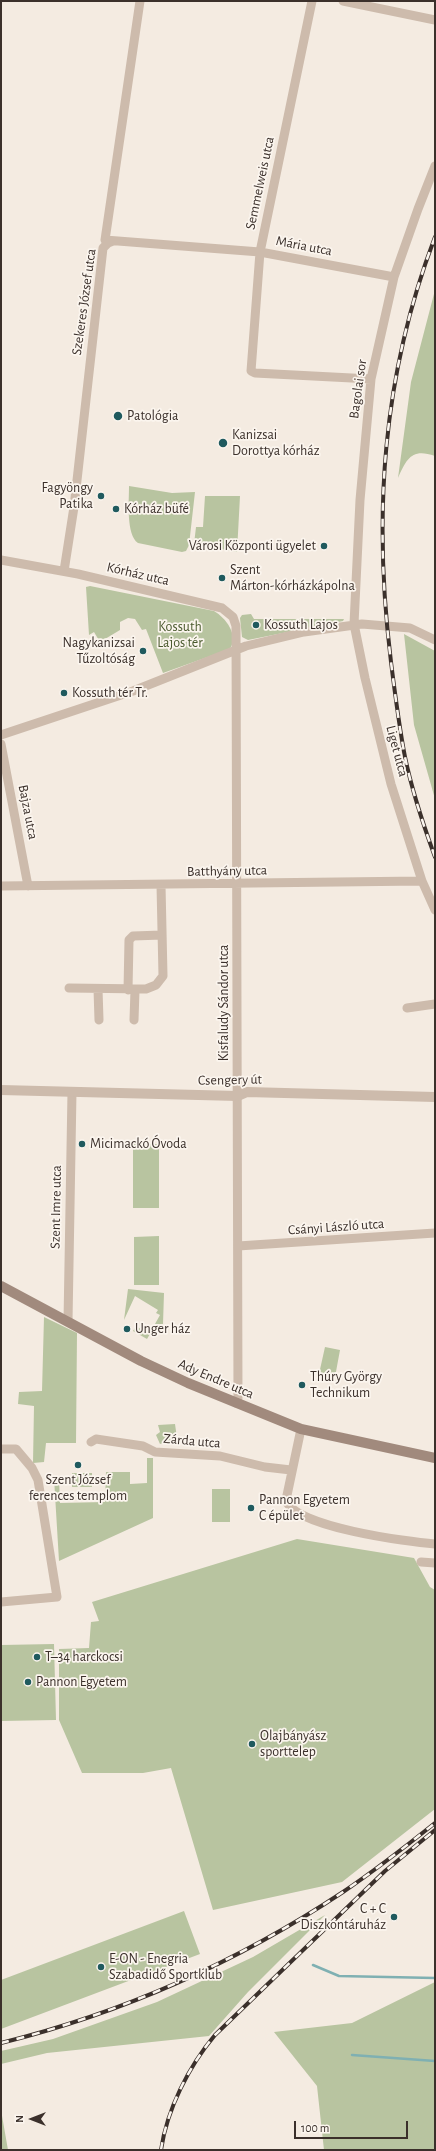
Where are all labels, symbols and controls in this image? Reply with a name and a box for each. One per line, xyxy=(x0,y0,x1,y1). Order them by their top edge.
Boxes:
street label: Semmelweis utca xyxy=(242,135,278,231)
street label: Mária utca xyxy=(274,232,334,260)
street label: Szekeres József utca xyxy=(68,248,100,356)
street label: Bagolai sor xyxy=(346,358,370,420)
place label: Patológia xyxy=(127,408,179,424)
marker: Patológia xyxy=(112,410,124,422)
place label: Kanizsai Dorottya kórház xyxy=(232,427,320,460)
marker: Kanizsai Dorottya kórház xyxy=(217,437,229,449)
place label: Fagyöngy Patika xyxy=(42,480,93,512)
marker: Fagyöngy Patika xyxy=(96,491,106,501)
place label: Kórház büfé xyxy=(124,501,189,517)
marker: Kórház büfé xyxy=(111,504,121,514)
place label: Városi Központi ügyelet xyxy=(189,538,316,554)
marker: Városi Központi ügyelet xyxy=(319,541,329,551)
street label: Kórház utca xyxy=(105,559,171,589)
place label: Szent Márton-kórházkápolna xyxy=(230,562,355,594)
marker: Szent Márton-kórházkápolna xyxy=(217,573,227,583)
place label: Kossuth Lajos xyxy=(264,617,338,633)
park label: Kossuth Lajos tér xyxy=(157,619,203,652)
marker: Kossuth Lajos xyxy=(251,620,261,630)
place label: Nagykanizsai Tűzoltóság xyxy=(63,635,135,668)
marker: Nagykanizsai Tűzoltóság xyxy=(138,646,148,656)
place label: Kossuth tér Tr. xyxy=(72,685,148,701)
marker: Kossuth tér Tr. xyxy=(59,688,69,698)
street label: Liget utca xyxy=(382,724,412,778)
street label: Bajza utca xyxy=(14,783,42,841)
street label: Batthyány utca xyxy=(187,862,267,880)
street label: Kisfaludy Sándor utca xyxy=(216,945,232,1061)
street label: Csengery út xyxy=(198,1071,262,1089)
place label: Micimackó Óvoda xyxy=(90,1136,187,1152)
marker: Micimackó Óvoda xyxy=(77,1139,87,1149)
street label: Szent Imre utca xyxy=(47,1165,65,1249)
street label: Csányi László utca xyxy=(287,1215,385,1239)
place label: Unger ház xyxy=(135,1321,190,1337)
marker: Unger ház xyxy=(122,1324,132,1334)
street label: Ady Endre utca xyxy=(176,1355,256,1403)
place label: Thúry György Technikum xyxy=(310,1369,382,1402)
marker: Thúry György Technikum xyxy=(297,1380,307,1390)
street label: Zárda utca xyxy=(163,1430,221,1452)
marker: Szent József ferences templom xyxy=(73,1460,83,1470)
place label: Szent József ferences templom xyxy=(29,1472,127,1504)
place label: Pannon Egyetem C épület xyxy=(259,1492,350,1524)
marker: Pannon Egyetem C épület xyxy=(246,1503,256,1513)
place label: T–34 harckocsi xyxy=(45,1649,123,1665)
marker: T–34 harckocsi xyxy=(32,1652,42,1662)
place label: Pannon Egyetem xyxy=(36,1674,127,1690)
marker: Pannon Egyetem xyxy=(23,1677,33,1687)
place label: Olajbányász sporttelep xyxy=(260,1728,326,1760)
marker: Olajbányász sporttelep xyxy=(247,1739,257,1749)
place label: C + C Diszkontáruház xyxy=(301,1901,386,1934)
marker: C + C Diszkontáruház xyxy=(389,1912,399,1922)
place label: E-ON - Enegria Szabadidő Sportklub xyxy=(109,1951,222,1984)
marker: E-ON - Enegria Szabadidő Sportklub xyxy=(96,1962,106,1972)
north arrow xyxy=(12,2099,52,2139)
scale bar xyxy=(296,2113,410,2139)
text: N xyxy=(14,2115,25,2123)
text: 100 m xyxy=(301,2122,329,2134)

